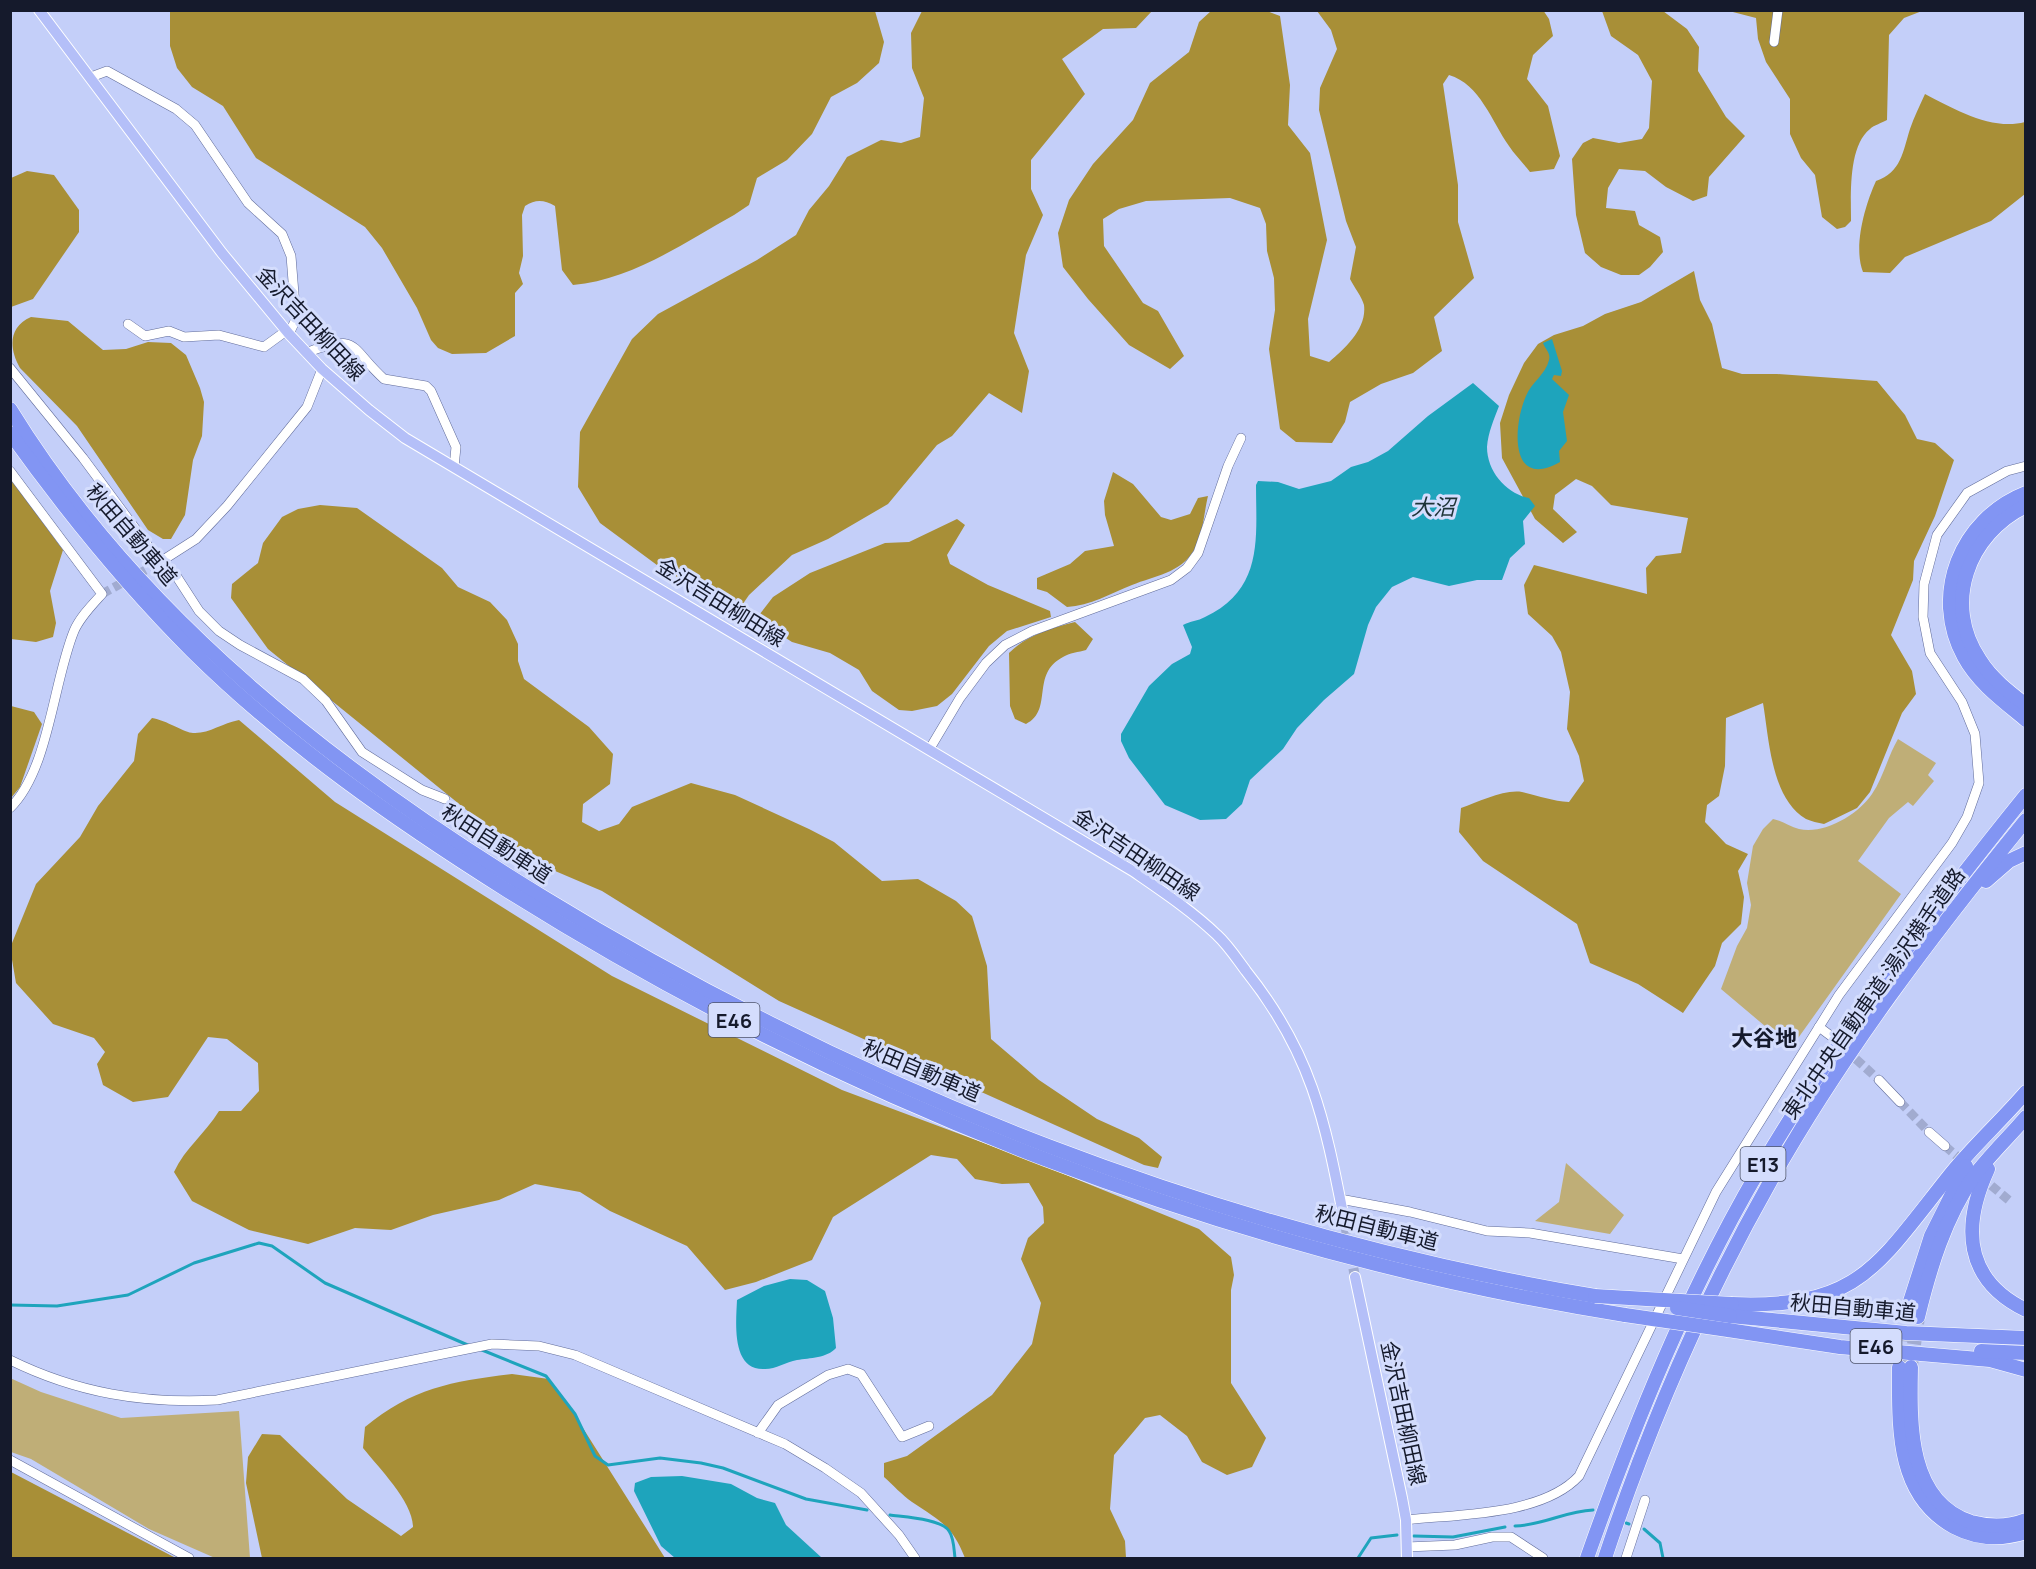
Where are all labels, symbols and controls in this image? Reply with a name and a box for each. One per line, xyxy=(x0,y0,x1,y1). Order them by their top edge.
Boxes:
street label: 金沢吉田柳田線 xyxy=(251,260,371,386)
street label: 秋田自動車道 xyxy=(80,477,184,591)
water label: 大沼 xyxy=(1411,492,1458,522)
street label: 金沢吉田柳田線 xyxy=(651,551,791,653)
street label: 秋田自動車道 xyxy=(437,797,557,889)
street label: 金沢吉田柳田線 xyxy=(1068,801,1206,907)
street label: 東北中央自動車道;湯沢横手道路 xyxy=(1775,862,1971,1124)
road number: E46 xyxy=(708,1003,760,1037)
district label: 大谷地 xyxy=(1731,1023,1797,1053)
street label: 秋田自動車道 xyxy=(859,1032,985,1108)
road number: E13 xyxy=(1740,1147,1786,1181)
street label: 秋田自動車道 xyxy=(1312,1198,1442,1256)
street label: 秋田自動車道 xyxy=(1789,1288,1917,1326)
road number: E46 xyxy=(1850,1329,1902,1363)
street label: 金沢吉田柳田線 xyxy=(1375,1338,1433,1488)

